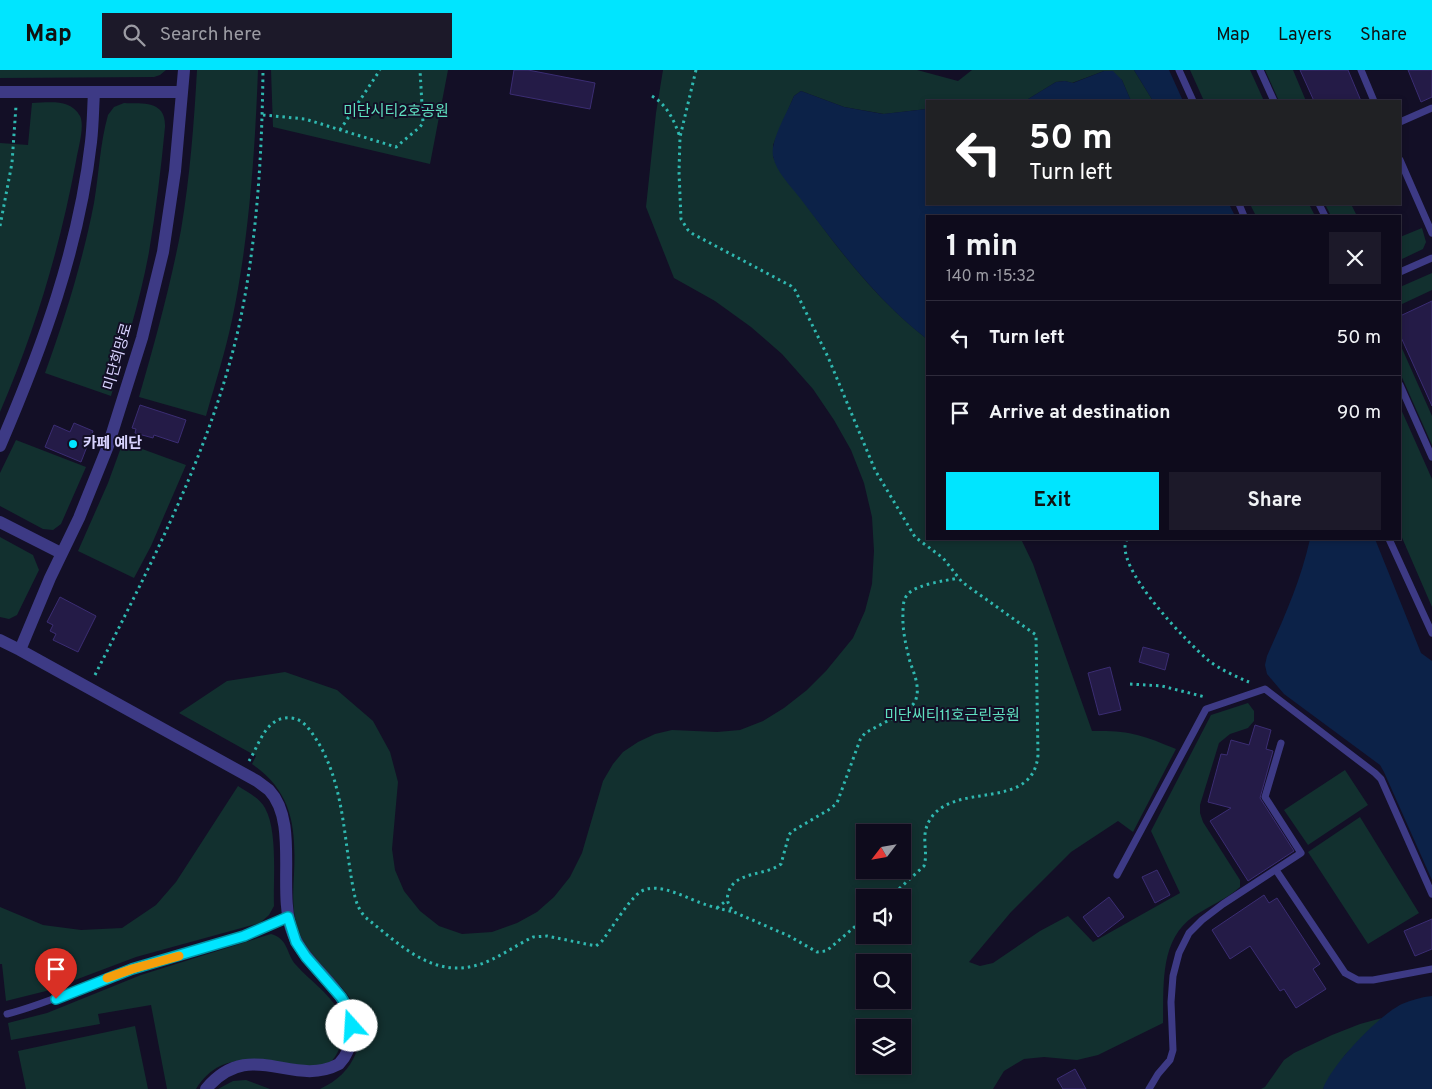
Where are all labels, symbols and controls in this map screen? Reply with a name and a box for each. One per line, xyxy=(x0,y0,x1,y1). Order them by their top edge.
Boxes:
search box xyxy=(102,13,452,58)
text: Map xyxy=(25,20,72,50)
icon: search xyxy=(120,21,148,49)
text: Search here xyxy=(160,23,261,47)
text: Map xyxy=(1216,24,1250,47)
text: Layers xyxy=(1278,24,1332,47)
text: Share xyxy=(1360,24,1407,47)
park label: 미단시티2호공원 xyxy=(343,103,449,122)
text: 50 m xyxy=(1029,117,1113,161)
icon: left xyxy=(946,120,1011,185)
text: Turn left xyxy=(1029,160,1112,187)
text: 1 min xyxy=(946,229,1018,266)
button: close xyxy=(1329,232,1381,284)
text: 140 m · 15:32 xyxy=(946,267,1035,287)
street label: 미단희망로 xyxy=(100,321,138,393)
icon: left xyxy=(946,324,974,352)
text: Turn left xyxy=(989,326,1065,350)
text: 50 m xyxy=(1336,326,1381,350)
icon: arrive xyxy=(946,399,974,427)
text: Arrive at destination xyxy=(989,401,1170,425)
text: 90 m xyxy=(1337,401,1381,425)
place label: 카페 예단 xyxy=(83,435,142,454)
marker: 카페 예단 xyxy=(67,438,79,450)
button: Exit xyxy=(946,472,1159,530)
button: Share xyxy=(1169,472,1381,530)
park label: 미단씨티11호근린공원 xyxy=(884,707,1020,726)
north arrow xyxy=(856,824,911,879)
map controls xyxy=(856,824,911,1074)
button: sound xyxy=(856,889,911,944)
pin xyxy=(35,948,77,999)
button: search xyxy=(856,954,911,1009)
icon: arrive xyxy=(42,955,70,983)
position arrow xyxy=(325,999,377,1051)
button: layers xyxy=(856,1019,911,1074)

